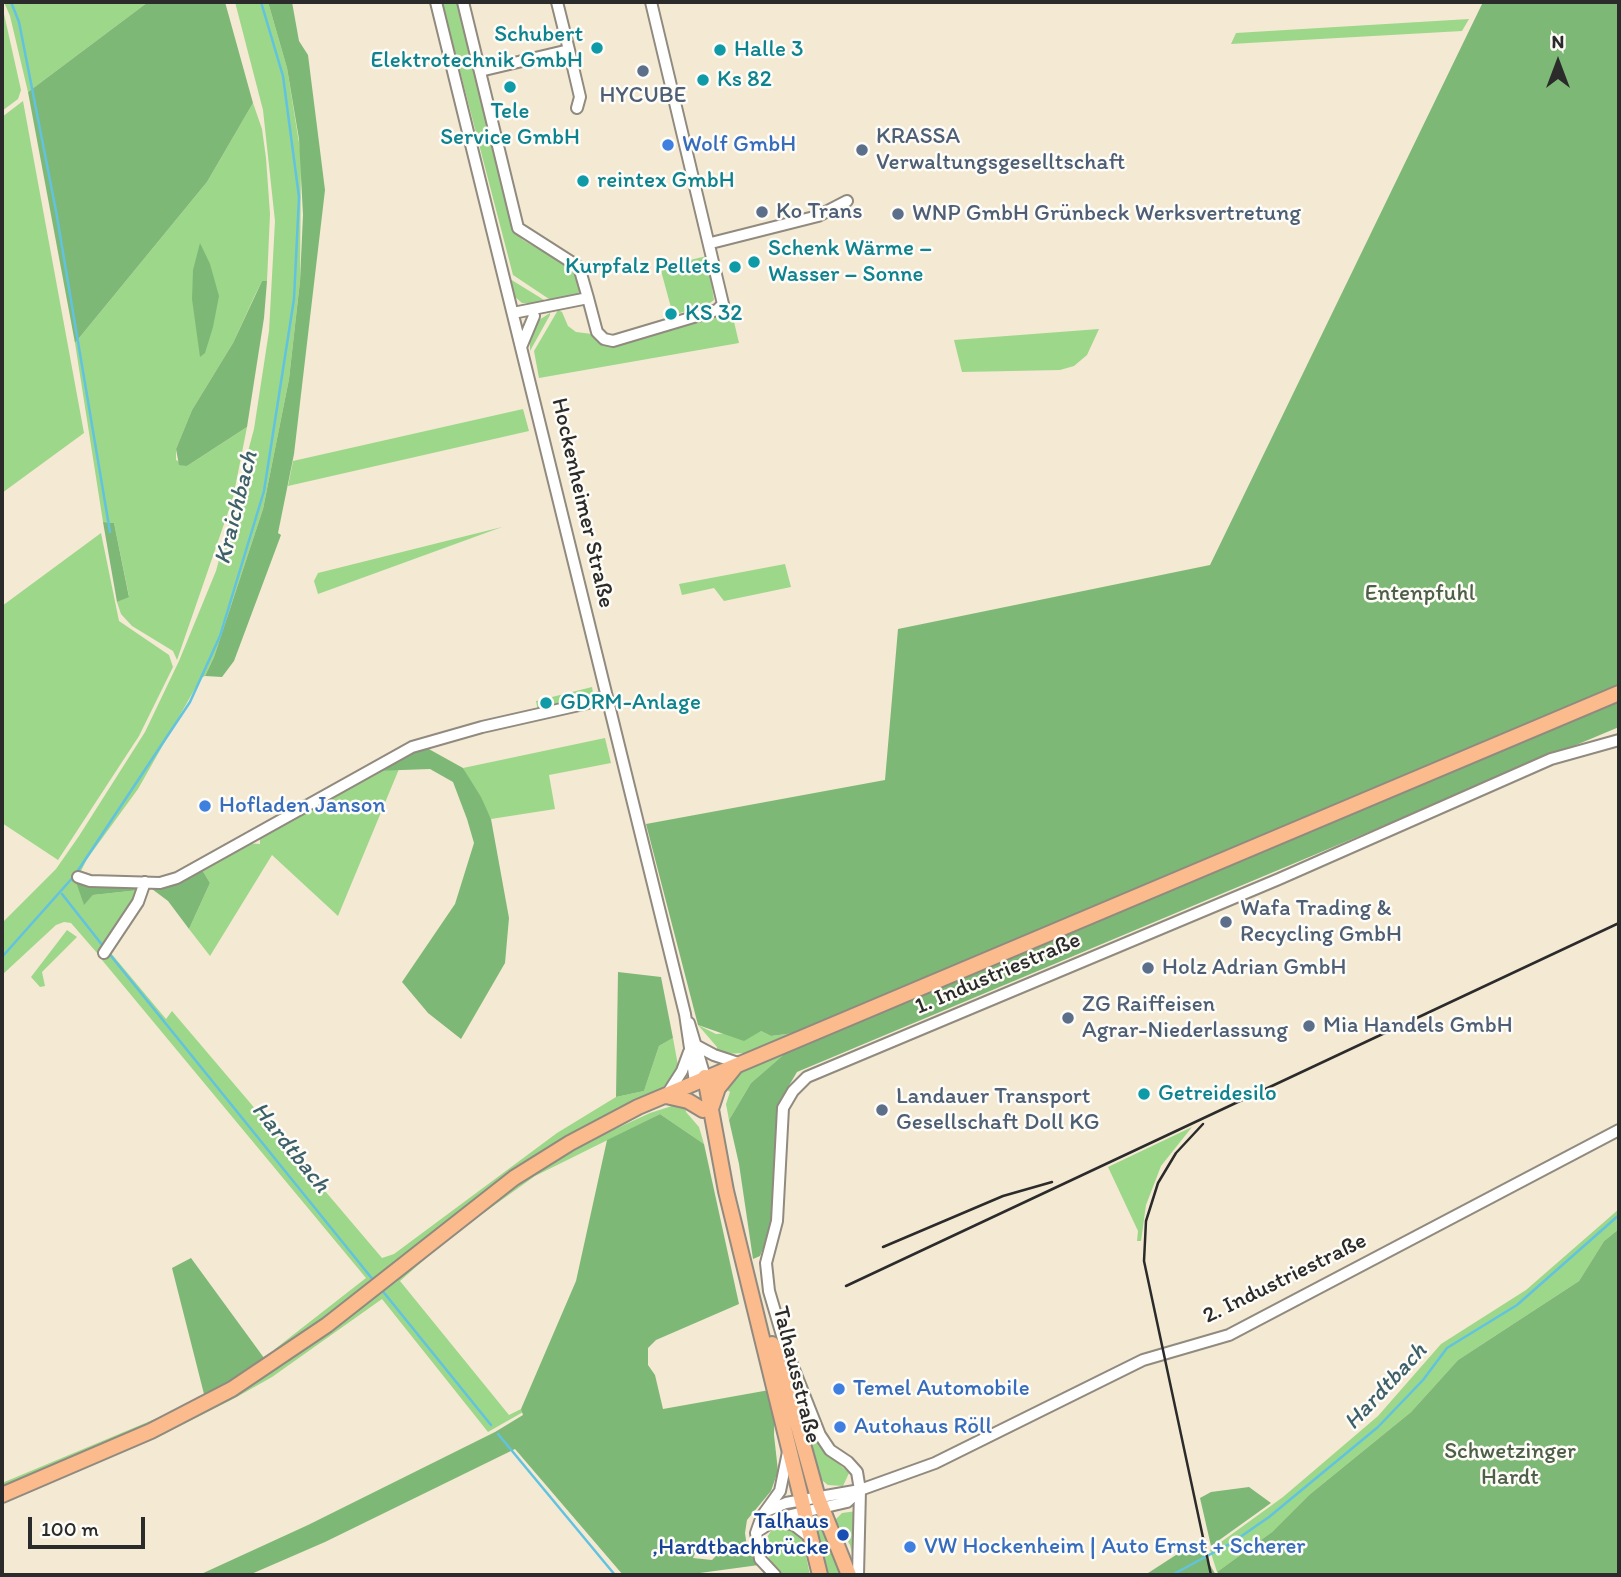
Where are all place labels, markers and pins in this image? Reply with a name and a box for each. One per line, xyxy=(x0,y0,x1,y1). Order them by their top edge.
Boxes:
place label: Schubert Elektrotechnik GmbH xyxy=(370,21,583,75)
place label: Halle 3 xyxy=(734,36,804,64)
marker: Schubert Elektrotechnik GmbH xyxy=(589,40,605,56)
marker: Halle 3 xyxy=(712,42,728,58)
marker: HYCUBE xyxy=(635,63,651,79)
place label: Ks 82 xyxy=(717,66,772,94)
marker: Ks 82 xyxy=(695,72,711,88)
marker: Tele Service GmbH xyxy=(502,79,518,95)
place label: HYCUBE xyxy=(600,82,686,110)
place label: Tele Service GmbH xyxy=(440,98,580,152)
place label: KRASSA Verwaltungsgeselltschaft xyxy=(876,123,1125,177)
place label: Wolf GmbH xyxy=(682,131,796,159)
marker: Wolf GmbH xyxy=(660,137,676,153)
marker: KRASSA Verwaltungsgeselltschaft xyxy=(854,142,870,158)
place label: reintex GmbH xyxy=(597,167,735,195)
marker: reintex GmbH xyxy=(575,173,591,189)
place label: Ko Trans xyxy=(776,198,862,226)
place label: WNP GmbH Grünbeck Werksvertretung xyxy=(912,200,1301,228)
marker: Ko Trans xyxy=(754,204,770,220)
marker: WNP GmbH Grünbeck Werksvertretung xyxy=(890,206,906,222)
place label: Schenk Wärme – Wasser – Sonne xyxy=(768,235,932,289)
place label: Kurpfalz Pellets xyxy=(565,253,721,281)
marker: Schenk Wärme – Wasser – Sonne xyxy=(746,254,762,270)
marker: Kurpfalz Pellets xyxy=(727,259,743,275)
place label: KS 32 xyxy=(685,300,742,328)
marker: KS 32 xyxy=(663,306,679,322)
place label: GDRM-Anlage xyxy=(560,689,701,717)
marker: GDRM-Anlage xyxy=(538,695,554,711)
place label: Hofladen Janson xyxy=(219,792,386,820)
marker: Hofladen Janson xyxy=(197,798,213,814)
place label: Wafa Trading & Recycling GmbH xyxy=(1240,895,1402,949)
marker: Wafa Trading & Recycling GmbH xyxy=(1218,914,1234,930)
place label: Holz Adrian GmbH xyxy=(1162,954,1346,982)
marker: Holz Adrian GmbH xyxy=(1140,960,1156,976)
place label: ZG Raiffeisen Agrar-Niederlassung xyxy=(1082,991,1288,1045)
marker: ZG Raiffeisen Agrar-Niederlassung xyxy=(1060,1010,1076,1026)
place label: Mia Handels GmbH xyxy=(1323,1012,1513,1040)
marker: Mia Handels GmbH xyxy=(1301,1018,1317,1034)
place label: Getreidesilo xyxy=(1158,1080,1277,1108)
place label: Landauer Transport Gesellschaft Doll KG xyxy=(896,1083,1100,1137)
marker: Getreidesilo xyxy=(1136,1086,1152,1102)
marker: Landauer Transport Gesellschaft Doll KG xyxy=(874,1102,890,1118)
place label: Temel Automobile xyxy=(853,1375,1030,1403)
marker: Temel Automobile xyxy=(831,1381,847,1397)
place label: Autohaus Röll xyxy=(854,1413,992,1441)
marker: Autohaus Röll xyxy=(832,1419,848,1435)
place label: Talhaus ,Hardtbachbrücke xyxy=(653,1508,829,1562)
marker: Talhaus ,Hardtbachbrücke xyxy=(835,1527,851,1543)
place label: VW Hockenheim | Auto Ernst + Scherer xyxy=(924,1533,1305,1561)
marker: VW Hockenheim | Auto Ernst + Scherer xyxy=(902,1539,918,1555)

